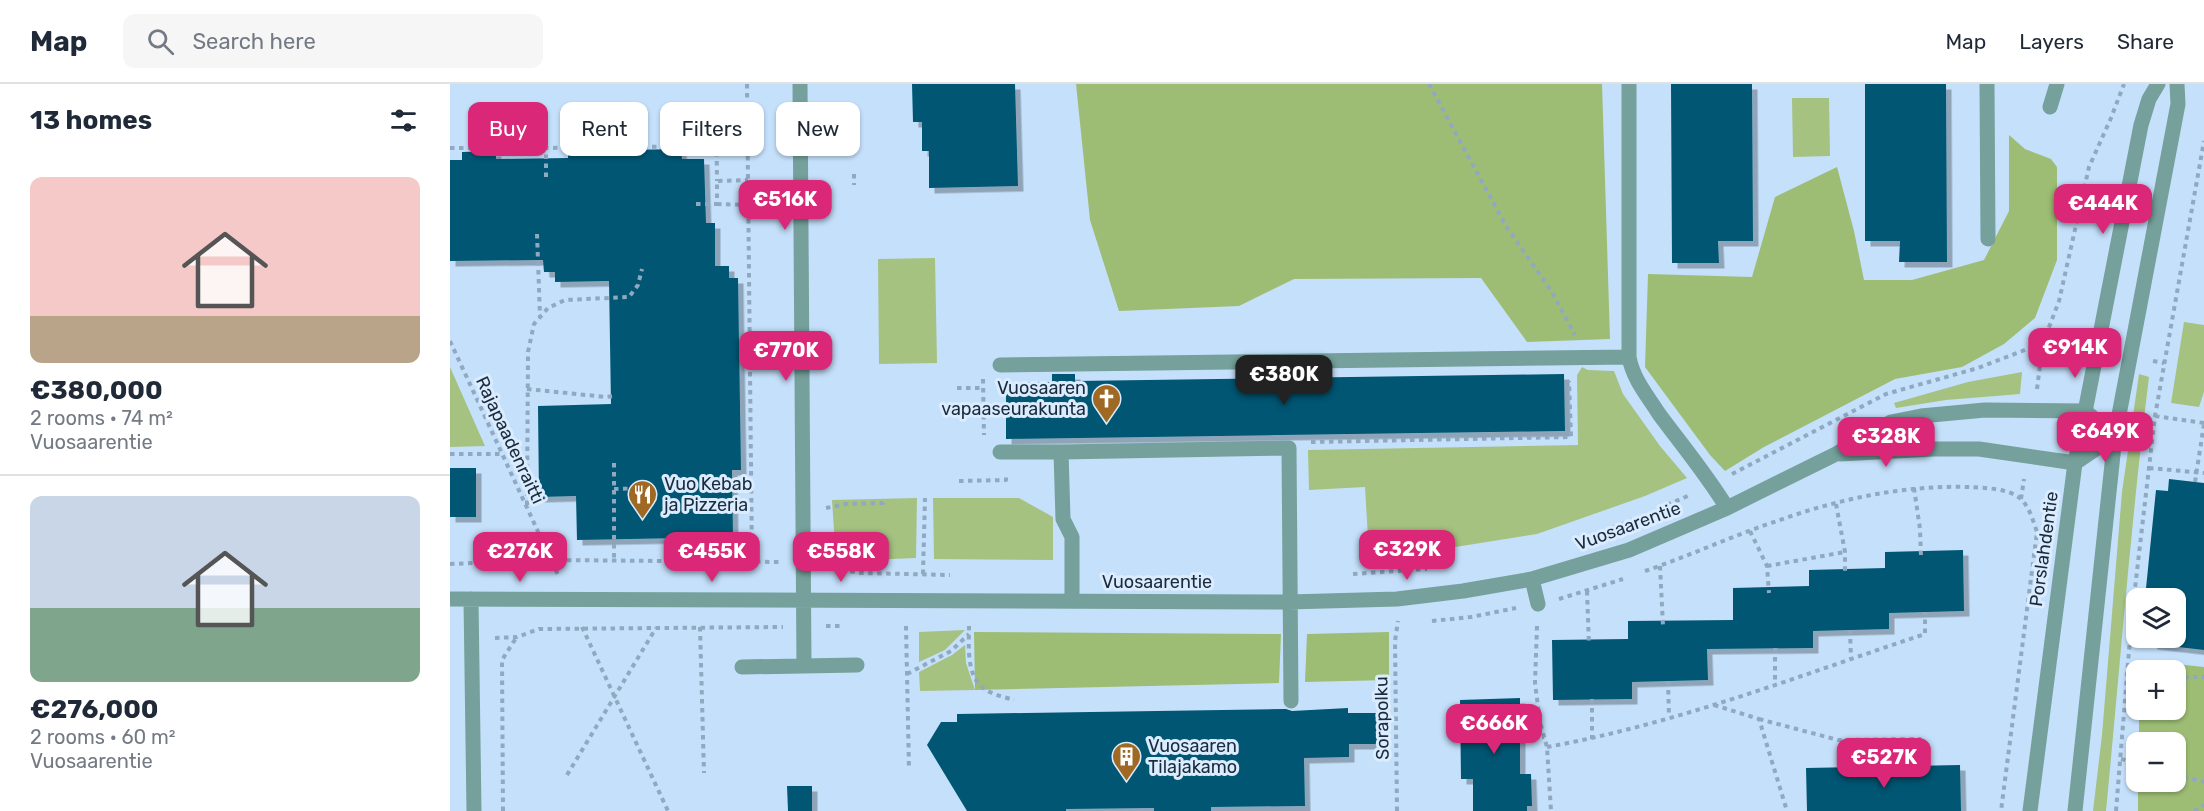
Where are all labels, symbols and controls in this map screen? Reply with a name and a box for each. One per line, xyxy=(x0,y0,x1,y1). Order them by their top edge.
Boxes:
search box xyxy=(123,14,543,68)
text: Map xyxy=(30,25,87,58)
icon: search xyxy=(144,25,177,58)
text: Search here xyxy=(192,28,316,55)
text: Map xyxy=(1945,29,1986,54)
text: Layers xyxy=(2019,29,2084,54)
text: Share xyxy=(2117,29,2174,54)
chip: Buy xyxy=(468,102,548,156)
chip: Rent xyxy=(560,102,648,156)
chip: Filters xyxy=(660,102,764,156)
chip: New xyxy=(776,102,860,156)
icon: filters xyxy=(387,104,420,137)
text: 13 homes xyxy=(30,105,152,136)
pin: €516K xyxy=(743,180,827,231)
pin: €444K xyxy=(2061,184,2145,235)
text: €516K xyxy=(753,187,817,211)
text: €444K xyxy=(2068,191,2138,215)
icon: home xyxy=(171,216,279,324)
pin: €914K xyxy=(2033,328,2117,379)
pin: €770K xyxy=(744,331,828,382)
text: €914K xyxy=(2042,335,2108,359)
text: €770K xyxy=(753,338,819,362)
pin: €380K xyxy=(1242,355,1326,406)
text: €380K xyxy=(1249,362,1319,386)
street label: Rajapaadenraitti xyxy=(471,373,549,507)
text: €380,000 xyxy=(30,375,163,406)
place label: Vuosaaren vapaaseurakunta xyxy=(941,377,1086,420)
church icon: Vuosaaren vapaaseurakunta xyxy=(1091,382,1123,424)
text: 2 rooms · 74 m² xyxy=(30,406,173,430)
pin: €649K xyxy=(2063,412,2147,463)
pin: €328K xyxy=(1844,417,1928,468)
text: €649K xyxy=(2071,419,2139,443)
text: €328K xyxy=(1852,424,1920,448)
text: Vuosaarentie xyxy=(30,430,153,454)
place label: Vuo Kebab ja Pizzeria xyxy=(663,473,752,516)
restaurant icon: Vuo Kebab ja Pizzeria xyxy=(627,478,659,520)
street label: Porslahdentie xyxy=(2025,490,2063,608)
street label: Vuosaarentie xyxy=(1572,497,1684,555)
pin: €329K xyxy=(1365,530,1449,581)
pin: €276K xyxy=(478,532,562,583)
pin: €455K xyxy=(670,532,754,583)
pin: €558K xyxy=(799,532,883,583)
icon: home xyxy=(171,535,279,643)
text: €329K xyxy=(1373,537,1441,561)
text: €276K xyxy=(487,539,553,563)
text: €455K xyxy=(678,539,746,563)
text: €558K xyxy=(807,539,875,563)
street label: Vuosaarentie xyxy=(1102,571,1212,593)
map controls xyxy=(2126,588,2186,792)
button: layers xyxy=(2126,588,2186,648)
button: + xyxy=(2126,660,2186,720)
street label: Sorapolku xyxy=(1370,676,1394,760)
text: €276,000 xyxy=(30,694,159,725)
pin: €666K xyxy=(1452,704,1536,755)
text: €666K xyxy=(1460,711,1528,735)
text: 2 rooms · 60 m² xyxy=(30,725,176,749)
button: − xyxy=(2126,732,2186,792)
place label: Vuosaaren Tilajakamo xyxy=(1148,735,1237,778)
pin: €527K xyxy=(1842,738,1926,789)
building icon: Vuosaaren Tilajakamo xyxy=(1111,740,1143,782)
text: €527K xyxy=(1851,745,1917,769)
text: Vuosaarentie xyxy=(30,749,153,773)

